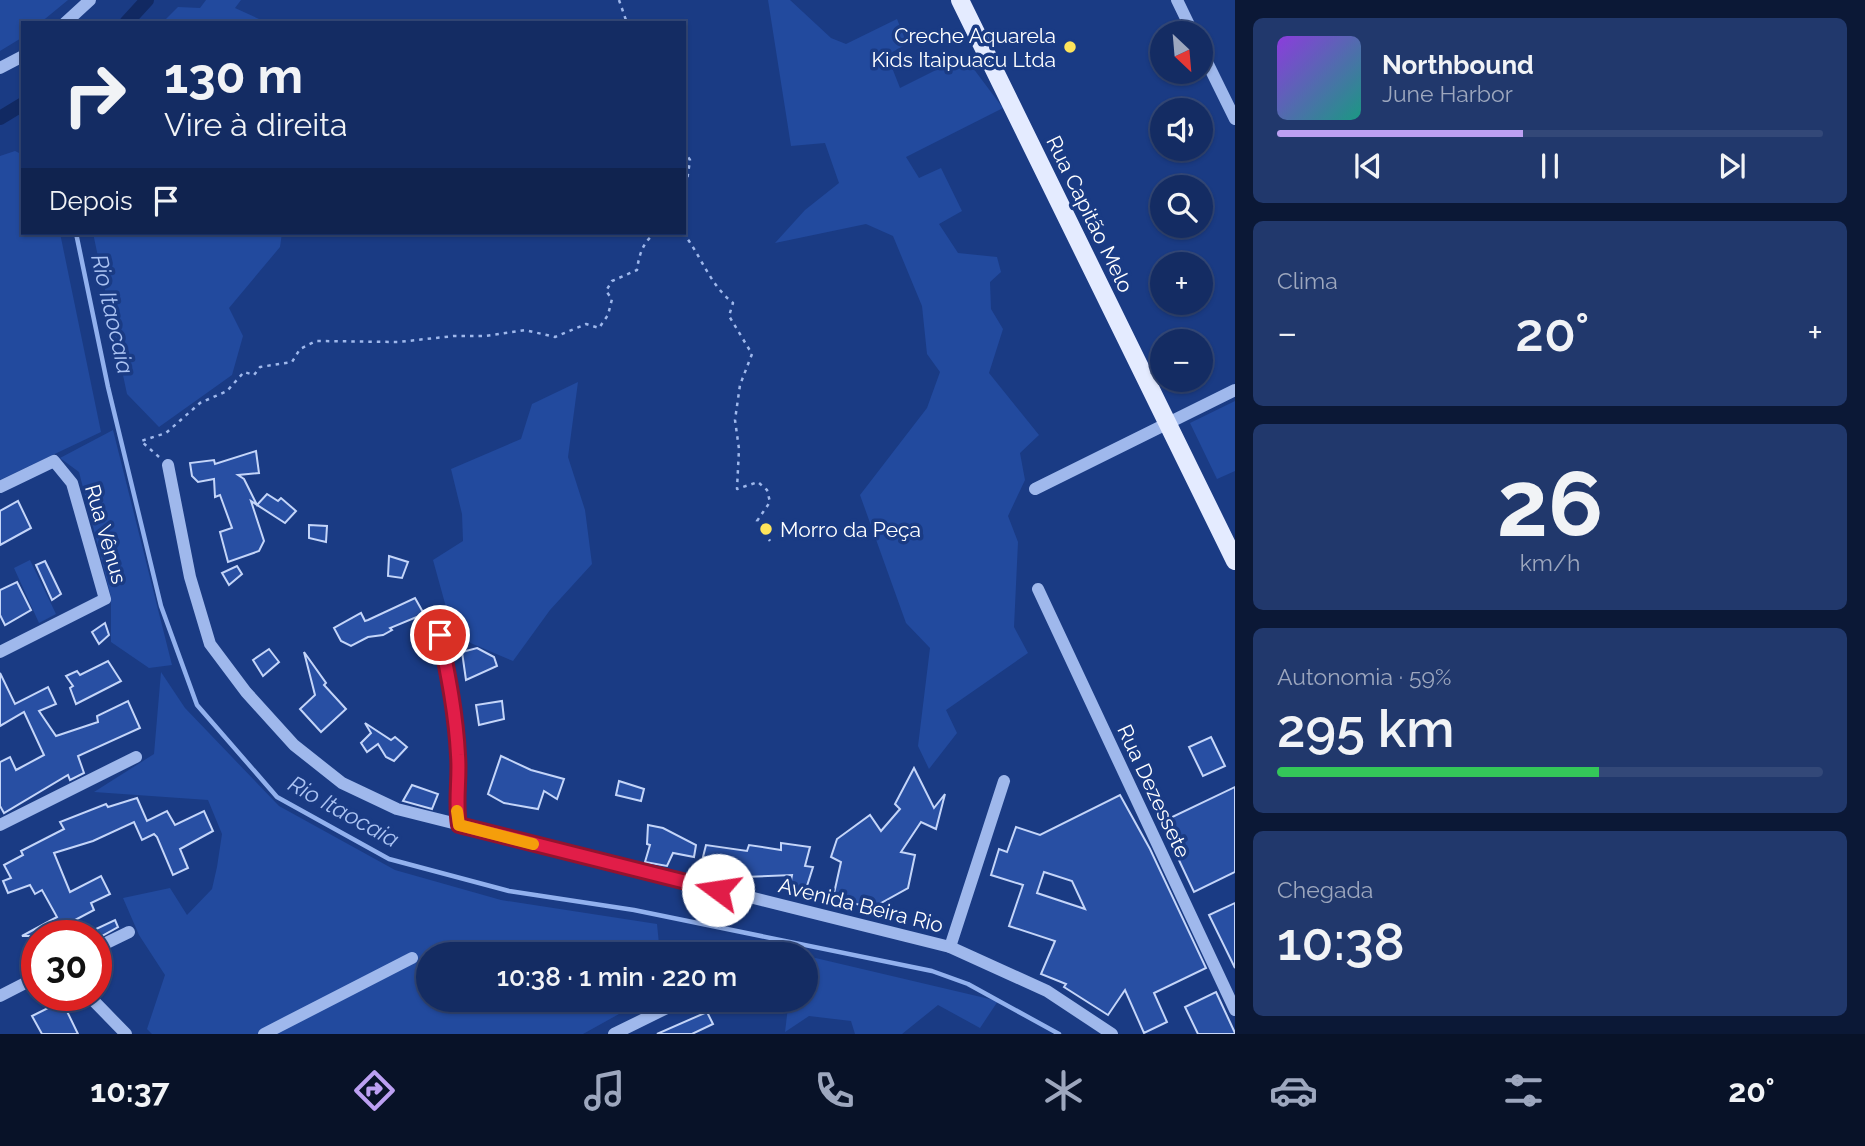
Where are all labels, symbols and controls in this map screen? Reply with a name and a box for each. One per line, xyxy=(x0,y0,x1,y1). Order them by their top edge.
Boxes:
north arrow xyxy=(1150,21,1213,84)
map controls xyxy=(1150,21,1213,392)
place label: Creche Aquarela Kids Itaipuacu Ltda xyxy=(872,23,1056,72)
marker: Creche Aquarela Kids Itaipuacu Ltda xyxy=(1062,39,1078,55)
text: 130 m xyxy=(164,47,303,104)
icon: right xyxy=(49,49,140,140)
text: Northbound xyxy=(1382,50,1534,80)
text: June Harbor xyxy=(1382,80,1513,107)
button: sound xyxy=(1150,98,1213,161)
text: Vire à direita xyxy=(164,106,347,143)
street label: Rua Capitão Melo xyxy=(1041,132,1139,296)
icon: previous xyxy=(1349,147,1387,185)
icon: pause xyxy=(1531,147,1569,185)
icon: next xyxy=(1713,147,1751,185)
button: search xyxy=(1150,175,1213,238)
icon: arrive xyxy=(147,182,185,220)
text: Depois xyxy=(49,186,133,216)
water label: Rio Itaocaia xyxy=(86,251,140,377)
button: + xyxy=(1150,252,1213,315)
text: Clima xyxy=(1277,267,1338,294)
text: 20° xyxy=(1515,302,1589,363)
text: − xyxy=(1277,310,1297,355)
text: + xyxy=(1807,310,1823,355)
button: − xyxy=(1150,329,1213,392)
text: 26 xyxy=(1497,450,1603,557)
street label: Rua Vênus xyxy=(80,481,132,587)
place label: Morro da Peça xyxy=(780,517,921,542)
marker: Morro da Peça xyxy=(758,521,774,537)
text: km/h xyxy=(1520,549,1580,576)
pin xyxy=(410,605,470,665)
icon: arrive xyxy=(421,616,459,654)
text: Autonomia · 59% xyxy=(1277,663,1451,690)
text: 295 km xyxy=(1277,698,1454,759)
street label: Rua Dezessete xyxy=(1112,720,1196,862)
water label: Rio Itaocaia xyxy=(284,770,404,853)
position arrow xyxy=(681,853,755,927)
street label: Avenida Beira Rio xyxy=(776,872,946,938)
text: Chegada xyxy=(1277,876,1373,903)
text: 10:38 xyxy=(1277,911,1405,972)
speed limit sign: 30 xyxy=(21,920,112,1011)
text: 10:38 · 1 min · 220 m xyxy=(497,962,737,992)
icon: directions xyxy=(350,1066,399,1115)
icon: music xyxy=(580,1066,629,1115)
icon: phone xyxy=(810,1066,859,1115)
icon: climate xyxy=(1039,1066,1088,1115)
icon: car xyxy=(1269,1066,1318,1115)
icon: filters xyxy=(1499,1066,1548,1115)
text: 10:37 xyxy=(90,1072,170,1109)
text: 20° xyxy=(1728,1072,1775,1109)

